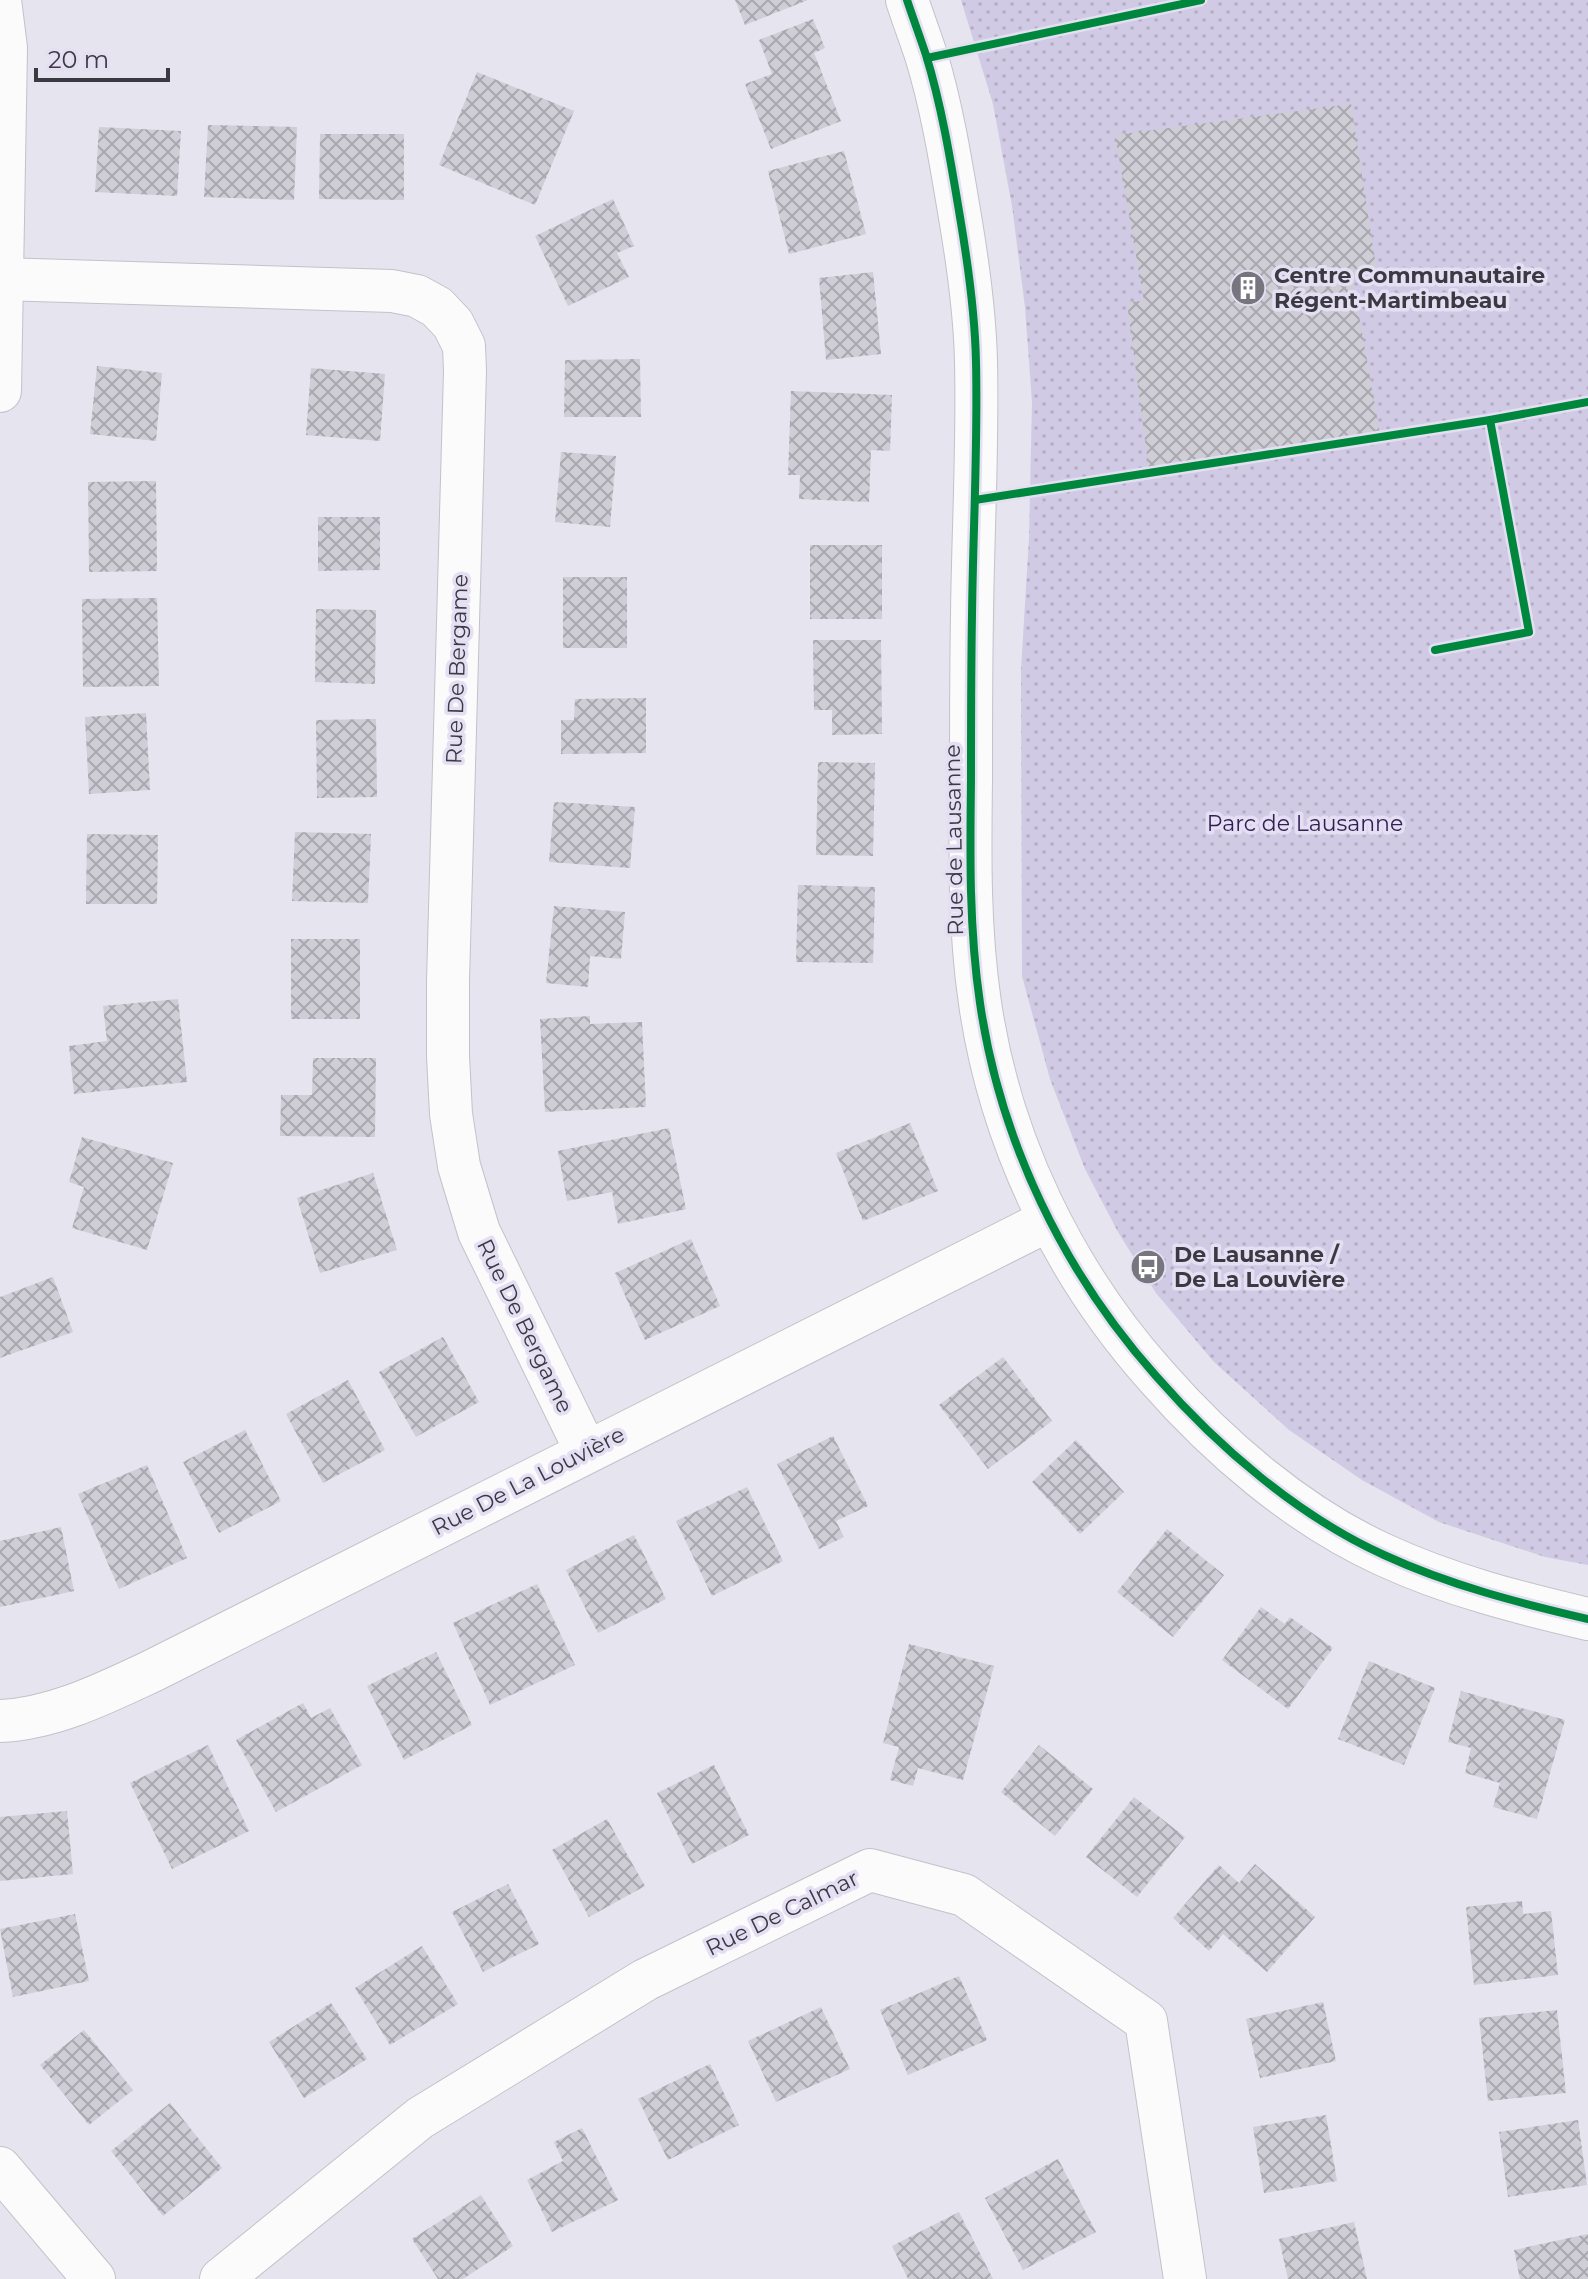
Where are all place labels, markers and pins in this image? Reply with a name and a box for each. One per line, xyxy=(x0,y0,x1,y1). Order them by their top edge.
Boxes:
place label: Centre Communautaire Régent-Martimbeau xyxy=(1274,262,1545,314)
building icon: Centre Communautaire Régent-Martimbeau xyxy=(1229,269,1267,307)
place label: De Lausanne / De La Louvière xyxy=(1174,1241,1345,1293)
bus stop icon: De Lausanne / De La Louvière xyxy=(1129,1248,1167,1286)

